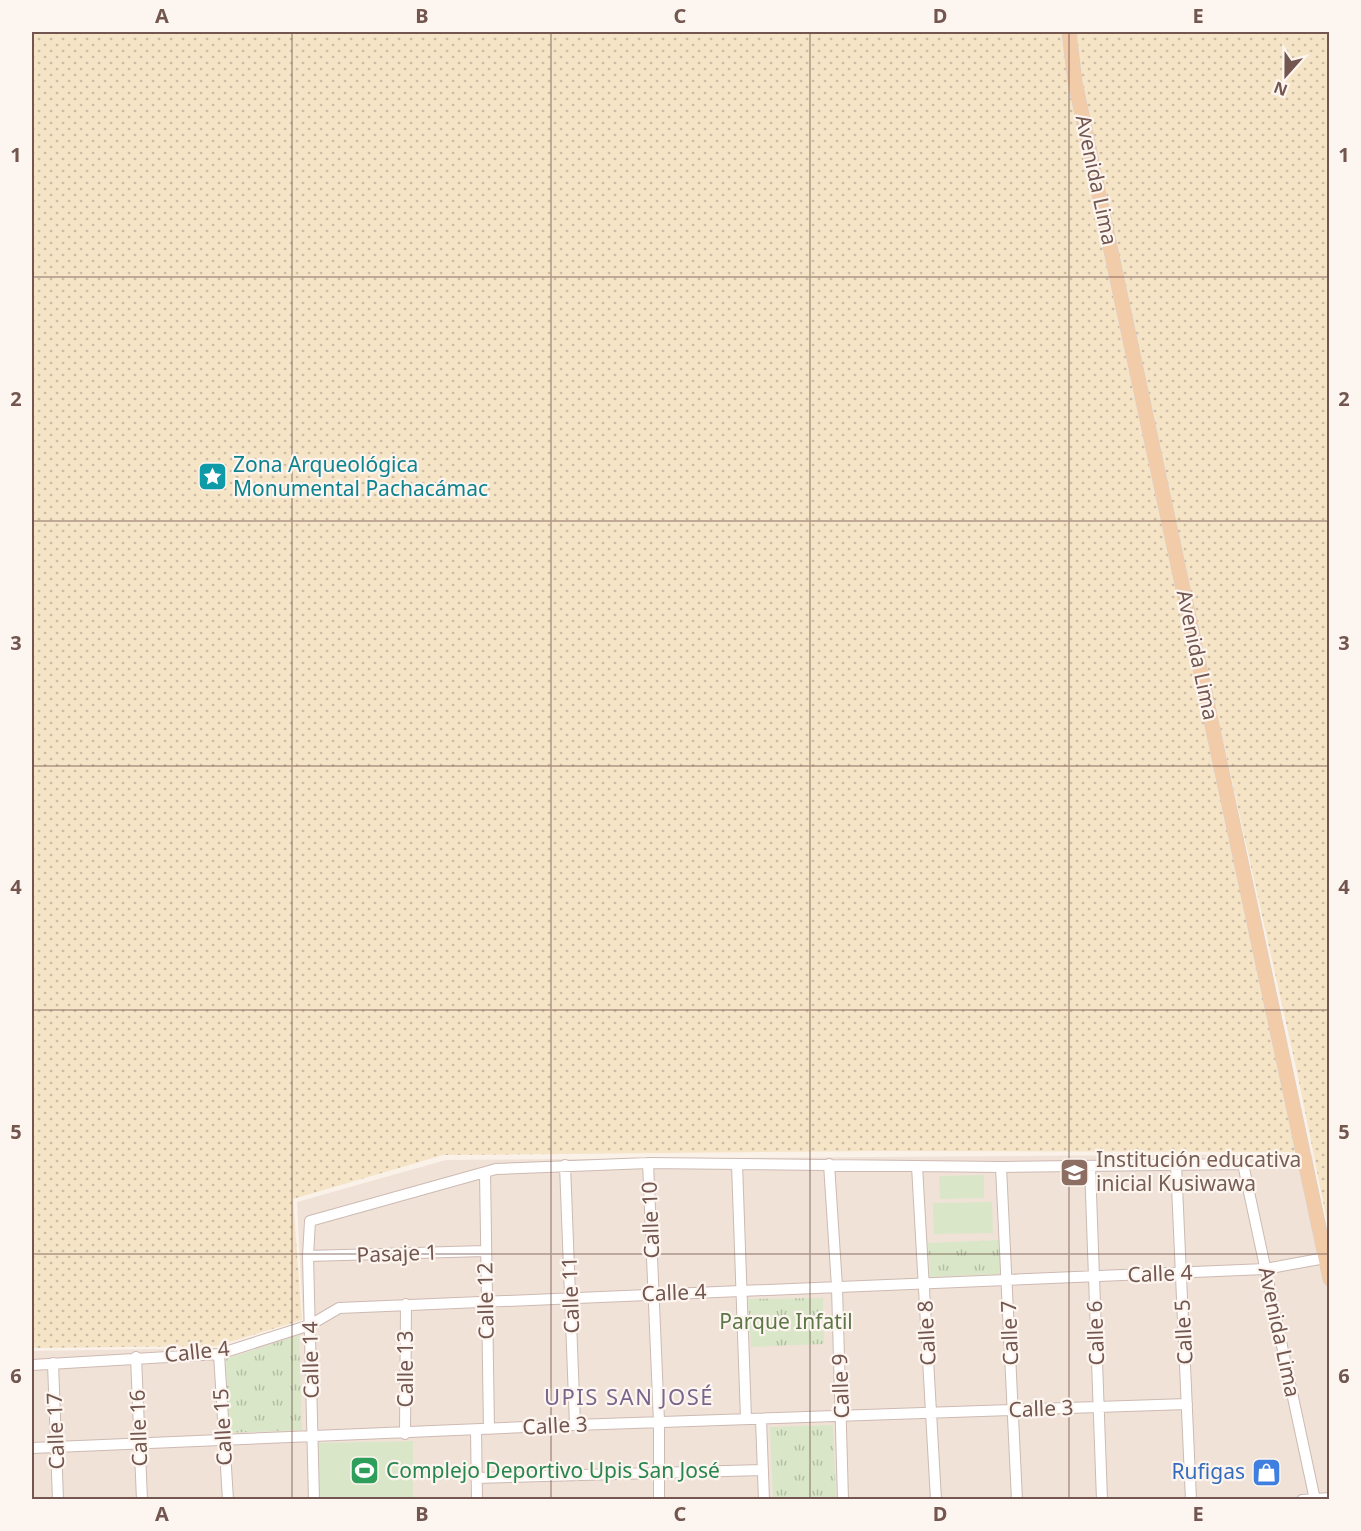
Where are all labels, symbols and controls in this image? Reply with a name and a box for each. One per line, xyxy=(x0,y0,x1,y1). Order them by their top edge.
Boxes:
text: A xyxy=(155,2,169,29)
text: B xyxy=(415,2,429,29)
text: C xyxy=(674,2,687,29)
text: D xyxy=(933,2,947,29)
text: E xyxy=(1192,2,1204,29)
north arrow xyxy=(1256,45,1316,105)
text: N xyxy=(1271,76,1291,102)
street label: Avenida Lima xyxy=(1070,112,1124,247)
text: 1 xyxy=(10,141,22,168)
text: 1 xyxy=(1338,141,1350,168)
text: 2 xyxy=(10,385,22,412)
text: 2 xyxy=(1338,385,1350,412)
place label: Zona Arqueológica Monumental Pachacámac xyxy=(233,450,488,502)
place icon: Zona Arqueológica Monumental Pachacámac xyxy=(196,461,228,493)
street label: Avenida Lima xyxy=(1171,587,1225,722)
text: 3 xyxy=(10,629,22,656)
text: 3 xyxy=(1338,629,1350,656)
text: 4 xyxy=(10,873,22,900)
text: 4 xyxy=(1338,873,1350,900)
text: 5 xyxy=(10,1118,22,1145)
text: 5 xyxy=(1338,1118,1350,1145)
place label: Institución educativa inicial Kusiwawa xyxy=(1096,1145,1301,1197)
school or university icon: Institución educativa inicial Kusiwawa xyxy=(1059,1156,1091,1188)
street label: Calle 10 xyxy=(635,1181,665,1259)
street label: Pasaje 1 xyxy=(356,1238,438,1268)
street label: Calle 11 xyxy=(555,1256,585,1334)
street label: Calle 4 xyxy=(1127,1258,1193,1288)
street label: Calle 12 xyxy=(470,1262,500,1340)
street label: Avenida Lima xyxy=(1253,1264,1307,1399)
street label: Calle 4 xyxy=(641,1277,707,1307)
street label: Calle 5 xyxy=(1167,1299,1199,1365)
street label: Calle 8 xyxy=(910,1300,942,1366)
street label: Calle 7 xyxy=(994,1300,1024,1366)
street label: Calle 6 xyxy=(1080,1300,1110,1366)
park label: Parque Infatil xyxy=(719,1307,853,1335)
street label: Calle 14 xyxy=(295,1321,325,1399)
street label: Calle 13 xyxy=(391,1330,419,1408)
street label: Calle 4 xyxy=(163,1334,231,1368)
street label: Calle 9 xyxy=(825,1353,855,1419)
text: 6 xyxy=(10,1362,22,1389)
text: 6 xyxy=(1338,1362,1350,1389)
district label: UPIS SAN JOSÉ xyxy=(544,1381,714,1411)
street label: Calle 15 xyxy=(206,1388,238,1466)
street label: Calle 16 xyxy=(123,1389,153,1467)
street label: Calle 17 xyxy=(40,1392,70,1470)
street label: Calle 3 xyxy=(1008,1393,1074,1423)
street label: Calle 3 xyxy=(522,1409,588,1441)
sports icon: Complejo Deportivo Upis San José xyxy=(349,1455,381,1487)
place label: Complejo Deportivo Upis San José xyxy=(386,1456,720,1484)
shop icon: Rufigas xyxy=(1250,1456,1282,1488)
place label: Rufigas xyxy=(1172,1457,1245,1485)
text: A xyxy=(155,1500,169,1527)
text: B xyxy=(415,1500,429,1527)
text: C xyxy=(674,1500,687,1527)
text: D xyxy=(933,1500,947,1527)
text: E xyxy=(1192,1500,1204,1527)

